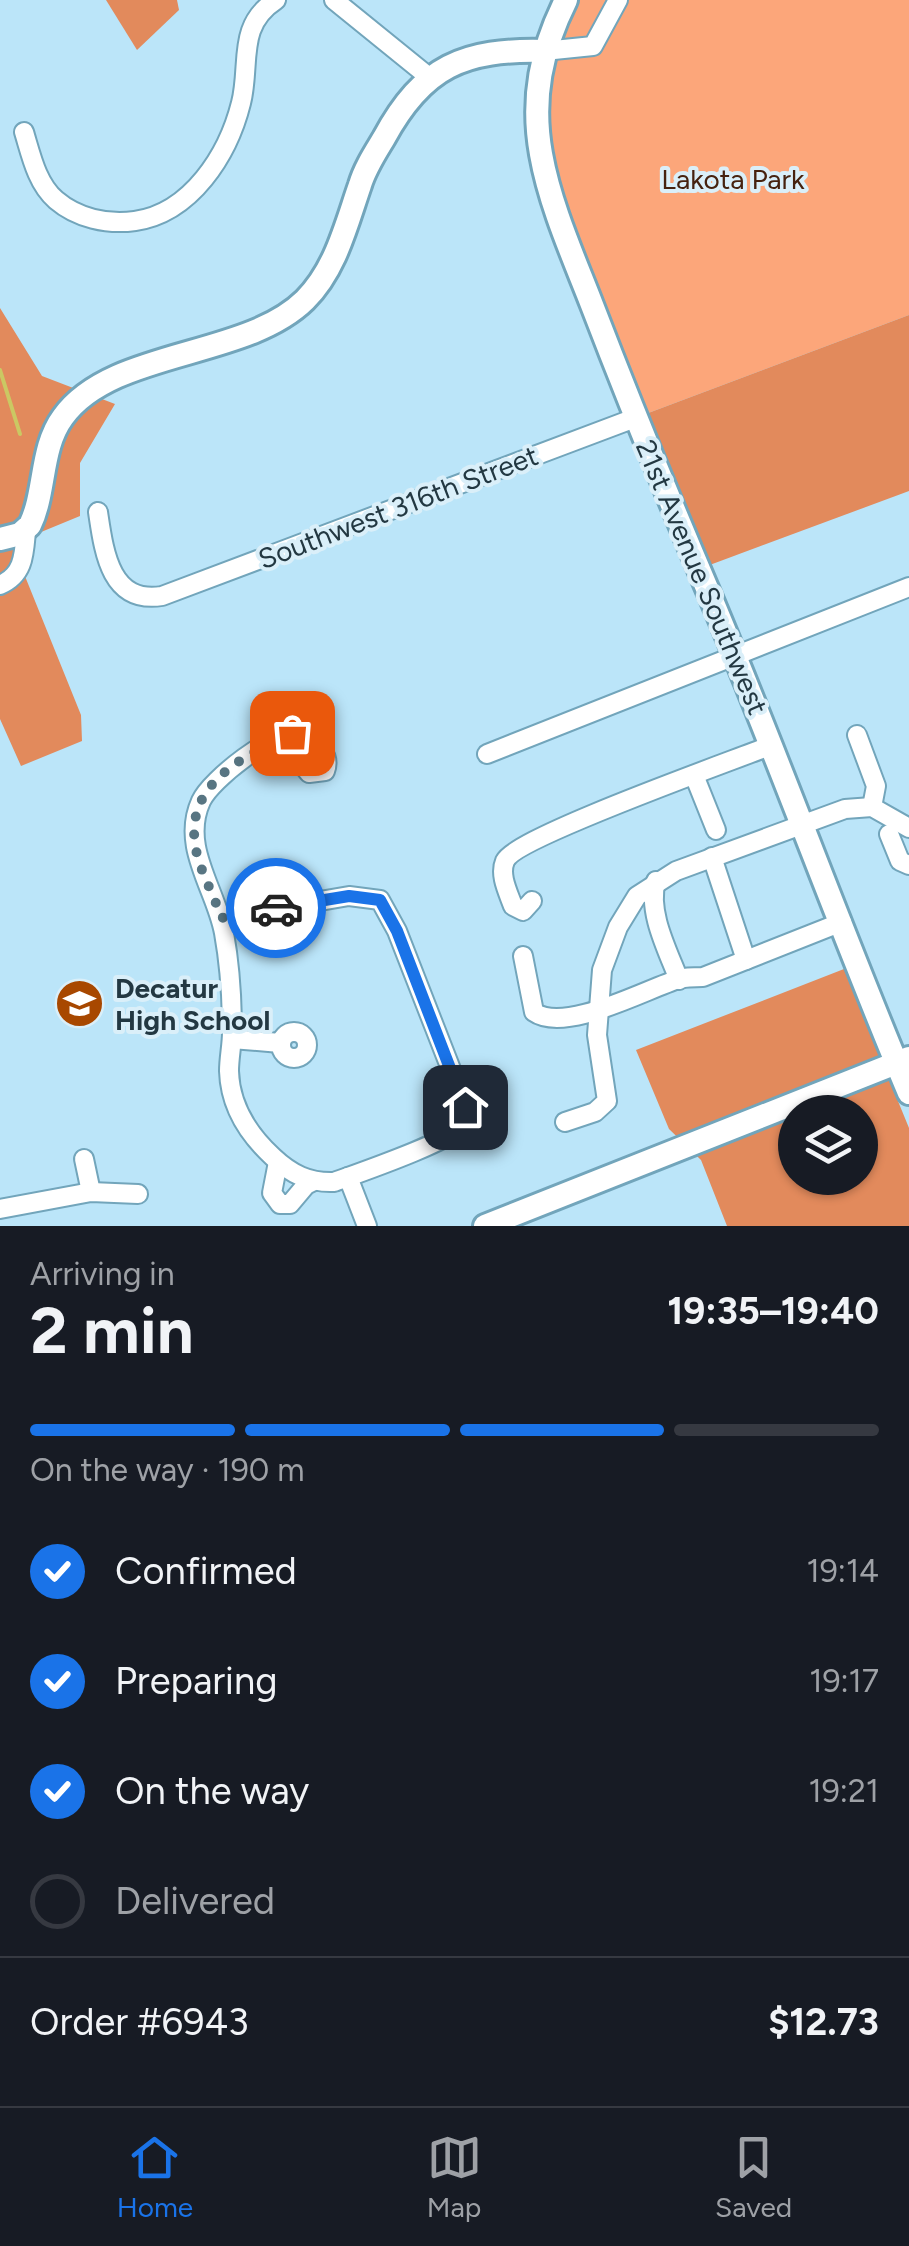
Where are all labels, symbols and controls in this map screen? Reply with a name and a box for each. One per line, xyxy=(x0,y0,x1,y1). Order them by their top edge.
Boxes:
park label: Lakota Park xyxy=(661,162,805,196)
street label: 21st Avenue Southwest xyxy=(629,435,775,719)
street label: Southwest 316th Street xyxy=(253,438,543,576)
pin xyxy=(250,691,335,776)
icon: bag xyxy=(265,706,320,761)
courier xyxy=(226,858,326,958)
icon: car xyxy=(249,881,304,936)
place label: Decatur High School xyxy=(115,971,270,1037)
school or university icon: Decatur High School xyxy=(54,978,106,1030)
pin xyxy=(423,1065,508,1150)
icon: home xyxy=(438,1080,493,1135)
map controls xyxy=(778,1095,878,1195)
button: layers xyxy=(778,1095,878,1195)
text: Arriving in xyxy=(30,1255,175,1293)
text: 19:35–19:40 xyxy=(667,1288,879,1334)
text: 2 min xyxy=(30,1291,194,1369)
text: On the way · 190 m xyxy=(30,1451,304,1489)
icon: check xyxy=(30,1544,85,1599)
text: Confirmed xyxy=(115,1548,297,1594)
text: 19:14 xyxy=(806,1552,879,1590)
icon: check xyxy=(30,1654,85,1709)
text: Preparing xyxy=(115,1658,277,1704)
text: 19:17 xyxy=(809,1662,879,1700)
icon: check xyxy=(30,1764,85,1819)
text: On the way xyxy=(115,1768,309,1814)
text: 19:21 xyxy=(808,1772,879,1810)
text: Delivered xyxy=(115,1878,275,1924)
text: Order #6943 xyxy=(30,1999,249,2045)
text: $12.73 xyxy=(768,1999,879,2045)
tab: Home xyxy=(117,2130,193,2224)
tab: Map xyxy=(427,2130,482,2224)
tab: Saved xyxy=(715,2130,792,2224)

